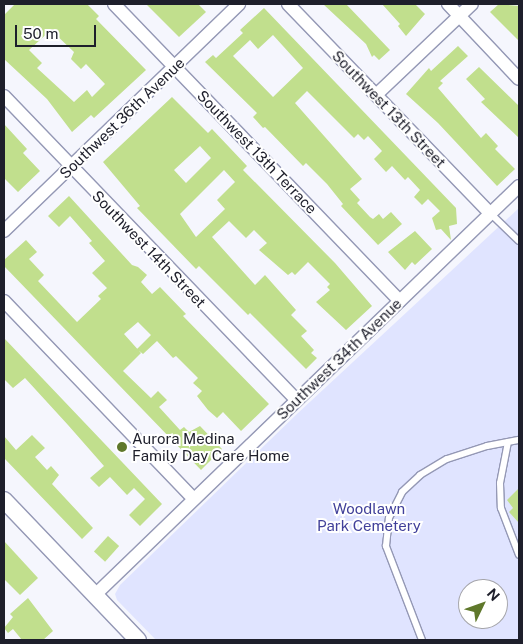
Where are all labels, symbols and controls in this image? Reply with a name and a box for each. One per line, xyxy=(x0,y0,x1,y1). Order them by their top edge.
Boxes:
scale bar xyxy=(18,15,99,47)
text: 50 m xyxy=(23,25,58,42)
street label: Southwest 13th Street xyxy=(328,47,450,171)
street label: Southwest 36th Avenue xyxy=(56,54,188,182)
street label: Southwest 13th Terrace xyxy=(193,86,321,218)
street label: Southwest 14th Street xyxy=(88,187,210,311)
street label: Southwest 34th Avenue xyxy=(273,295,405,423)
place label: Aurora Medina Family Day Care Home xyxy=(132,429,290,464)
marker: Aurora Medina Family Day Care Home xyxy=(116,441,128,453)
park label: Woodlawn Park Cemetery xyxy=(317,499,421,534)
north arrow xyxy=(458,579,508,629)
text: N xyxy=(484,585,503,604)

